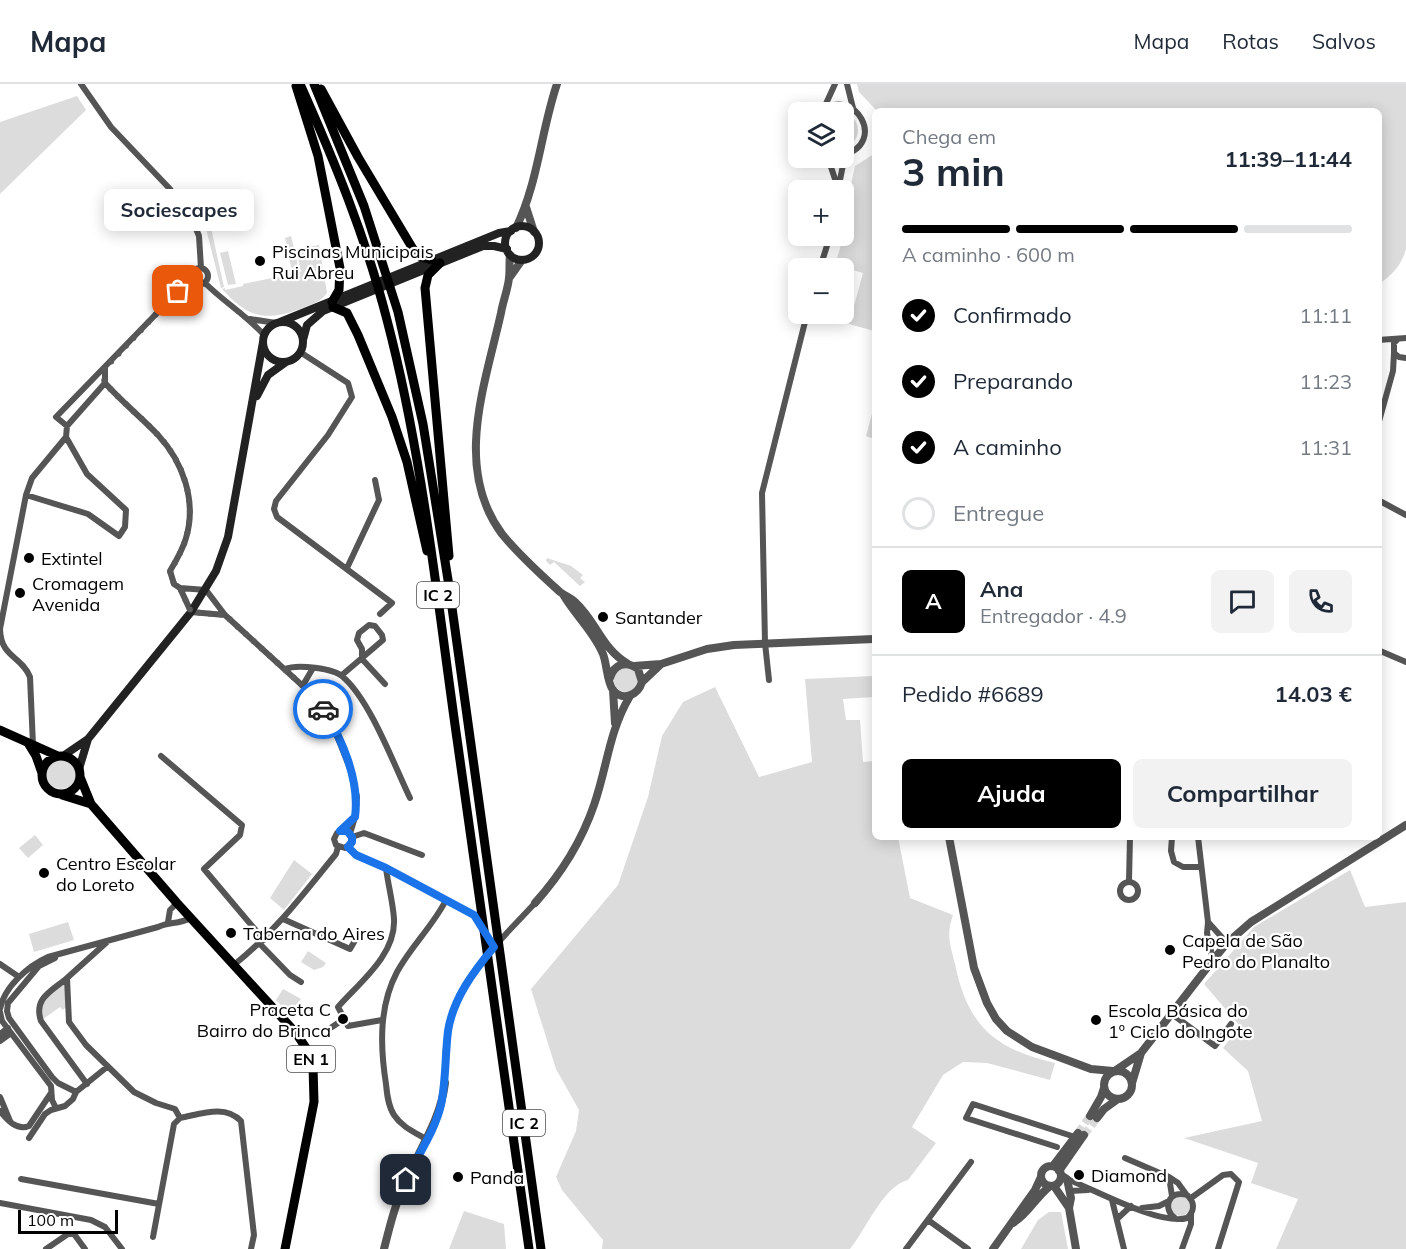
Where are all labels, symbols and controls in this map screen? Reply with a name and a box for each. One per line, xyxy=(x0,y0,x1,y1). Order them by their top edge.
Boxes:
text: Mapa xyxy=(30,24,106,59)
text: Mapa xyxy=(1134,28,1189,54)
text: Rotas xyxy=(1222,28,1279,54)
text: Salvos xyxy=(1312,28,1376,54)
map controls xyxy=(788,102,854,324)
button: layers xyxy=(788,102,854,168)
text: Chega em xyxy=(902,124,996,149)
text: 11:39–11:44 xyxy=(1224,145,1352,173)
text: 3 min xyxy=(902,147,1005,196)
button: + xyxy=(788,180,854,246)
callout: Sociescapes xyxy=(103,189,253,231)
text: Sociescapes xyxy=(121,197,237,222)
place label: Piscinas Municipais Rui Abreu xyxy=(272,240,434,284)
text: A caminho · 600 m xyxy=(902,242,1075,267)
marker: Piscinas Municipais Rui Abreu xyxy=(253,254,267,268)
button: − xyxy=(788,258,854,324)
pin xyxy=(152,265,203,316)
icon: bag xyxy=(161,274,194,307)
icon: check xyxy=(902,299,935,332)
text: Confirmado xyxy=(953,301,1072,329)
text: 11:11 xyxy=(1299,303,1352,328)
icon: check xyxy=(902,365,935,398)
text: Preparando xyxy=(953,367,1073,395)
text: 11:23 xyxy=(1299,369,1352,394)
icon: check xyxy=(902,431,935,464)
text: A caminho xyxy=(953,433,1062,461)
text: 11:31 xyxy=(1299,435,1352,460)
text: Entregue xyxy=(953,499,1044,527)
place label: Extintel xyxy=(41,547,103,570)
marker: Extintel xyxy=(22,551,36,565)
button: chat xyxy=(1211,570,1274,633)
button: phone xyxy=(1289,570,1352,633)
place label: Cromagem Avenida xyxy=(32,572,124,616)
text: Ana xyxy=(980,575,1023,603)
road number: IC 2 xyxy=(417,582,459,608)
marker: Cromagem Avenida xyxy=(13,586,27,600)
text: A xyxy=(925,587,942,615)
text: Entregador · 4.9 xyxy=(980,603,1127,628)
place label: Santander xyxy=(615,606,703,629)
marker: Santander xyxy=(596,610,610,624)
courier xyxy=(293,679,353,739)
text: Pedido #6689 xyxy=(902,680,1044,708)
text: 14.03 € xyxy=(1275,680,1352,708)
icon: car xyxy=(307,693,340,726)
button: Ajuda xyxy=(902,759,1121,828)
button: Compartilhar xyxy=(1133,759,1352,828)
place label: Centro Escolar do Loreto xyxy=(56,852,176,896)
marker: Centro Escolar do Loreto xyxy=(37,866,51,880)
place label: Taberna do Aires xyxy=(243,922,385,945)
marker: Taberna do Aires xyxy=(224,926,238,940)
place label: Capela de São Pedro do Planalto xyxy=(1182,929,1330,973)
marker: Capela de São Pedro do Planalto xyxy=(1163,943,1177,957)
place label: Praceta C Bairro do Brinca xyxy=(197,998,331,1042)
place label: Escola Básica do 1º Ciclo do Ingote xyxy=(1108,999,1252,1043)
marker: Praceta C Bairro do Brinca xyxy=(336,1012,350,1026)
marker: Escola Básica do 1º Ciclo do Ingote xyxy=(1089,1013,1103,1027)
road number: EN 1 xyxy=(287,1046,335,1072)
road number: IC 2 xyxy=(503,1110,545,1136)
pin xyxy=(380,1154,431,1205)
icon: home xyxy=(389,1163,422,1196)
place label: Diamond xyxy=(1091,1164,1167,1187)
place label: Panda xyxy=(470,1166,524,1189)
marker: Diamond xyxy=(1072,1168,1086,1182)
marker: Panda xyxy=(451,1170,465,1184)
scale bar xyxy=(18,1207,118,1234)
text: 100 m xyxy=(27,1210,74,1230)

